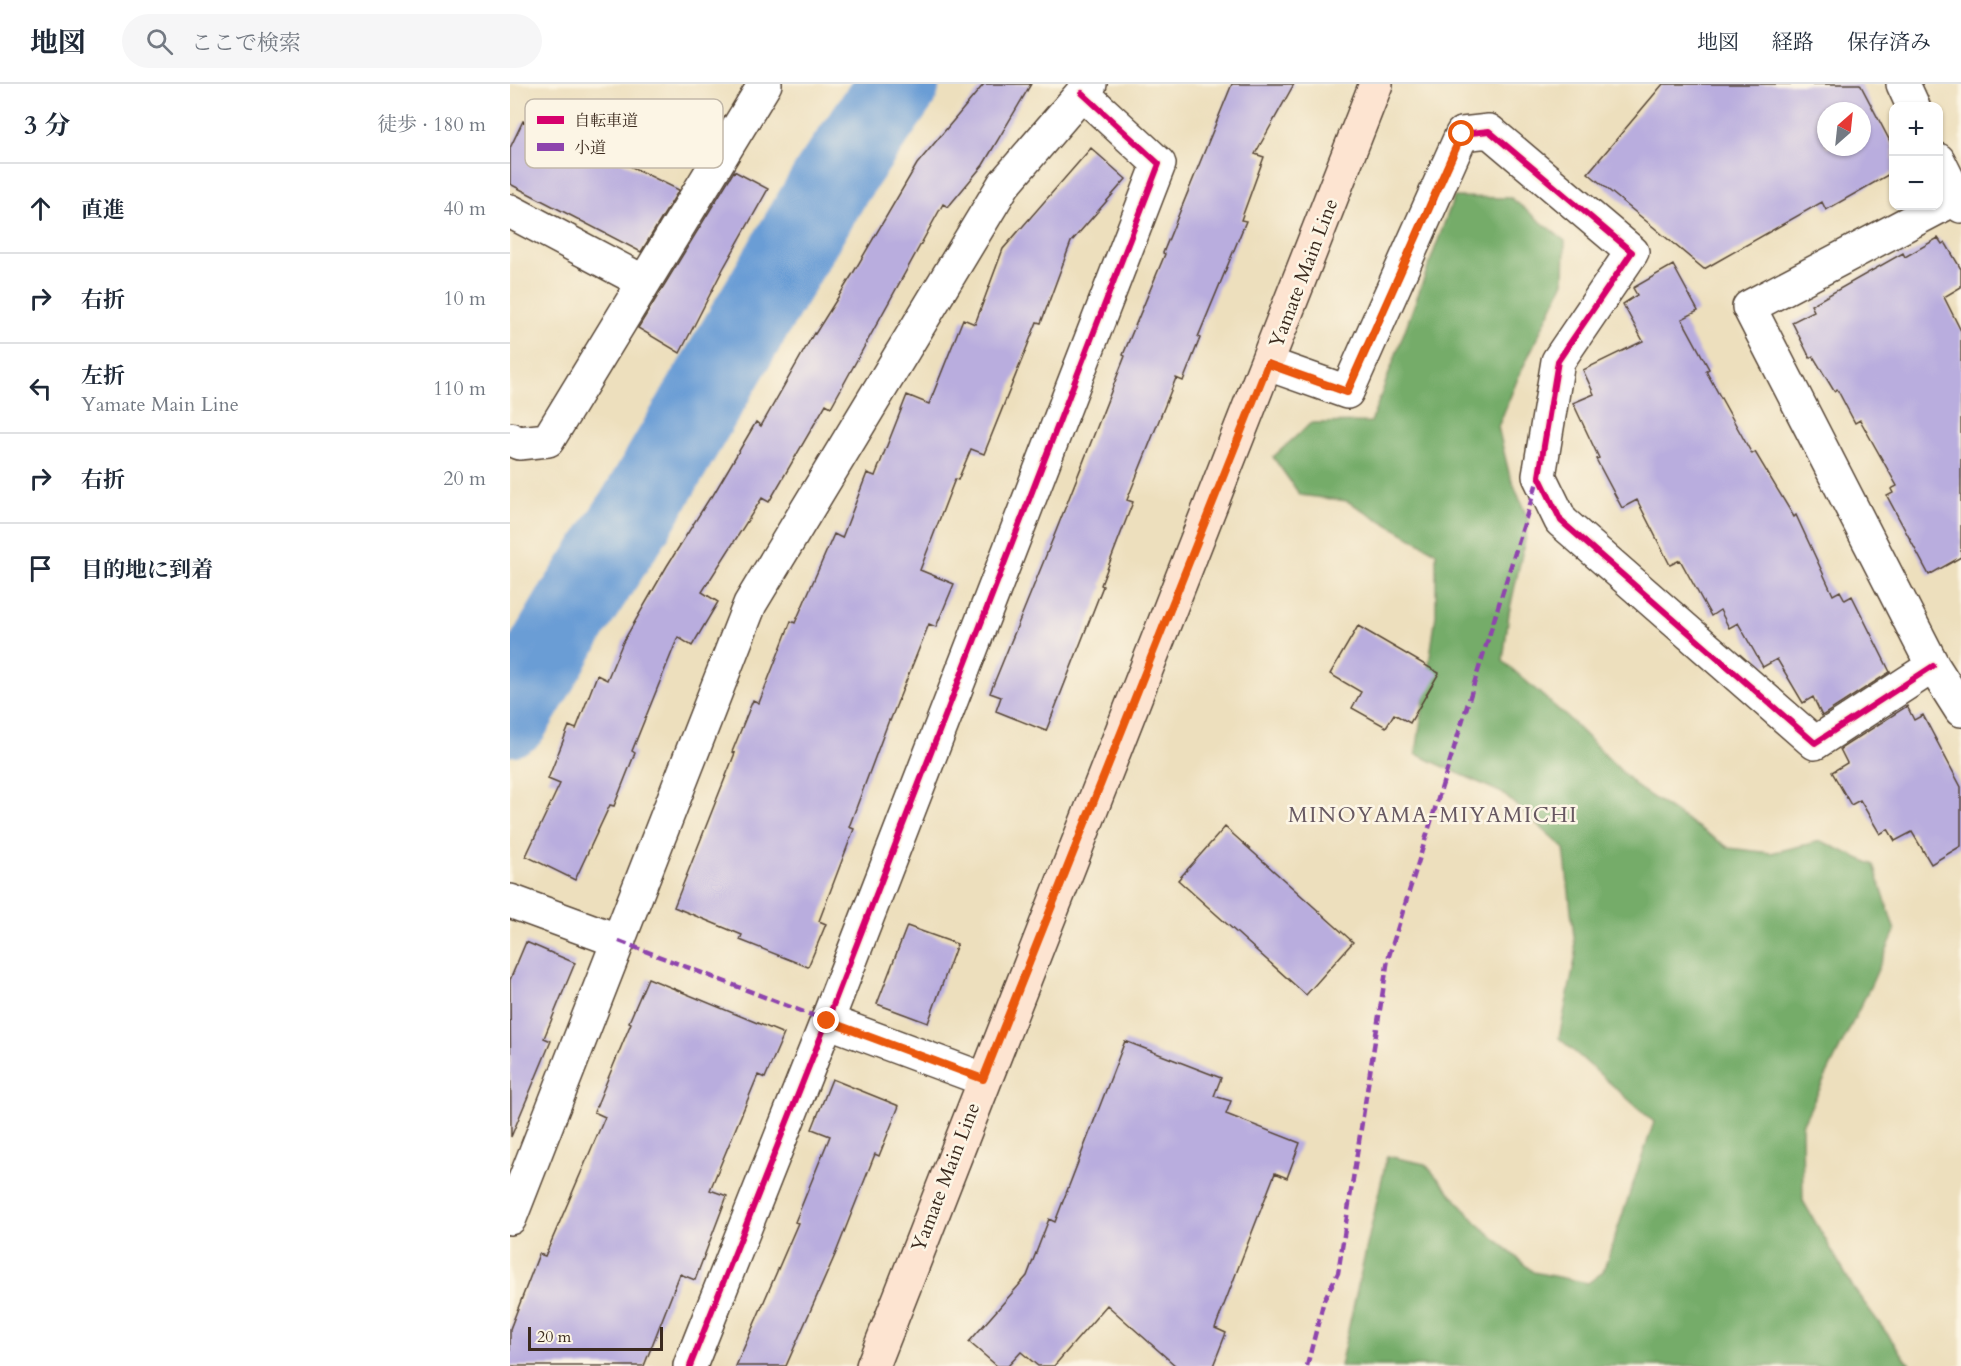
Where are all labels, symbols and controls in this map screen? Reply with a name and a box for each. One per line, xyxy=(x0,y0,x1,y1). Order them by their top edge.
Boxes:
search box xyxy=(122,14,542,68)
text: 地図 xyxy=(30,24,86,62)
icon: search xyxy=(143,25,176,58)
text: ここで検索 xyxy=(191,28,301,58)
text: 地図 xyxy=(1697,28,1739,57)
text: 経路 xyxy=(1772,28,1814,57)
text: 保存済み xyxy=(1847,28,1931,57)
legend xyxy=(525,99,723,168)
north arrow xyxy=(1817,102,1871,156)
map controls xyxy=(1889,102,1943,210)
button: + xyxy=(1889,102,1943,156)
text: 3 分 xyxy=(24,108,70,143)
text: 自転車道 xyxy=(574,110,638,132)
text: 徒歩 · 180 m xyxy=(377,111,486,138)
route start xyxy=(1448,120,1474,146)
text: 小道 xyxy=(574,137,606,159)
button: − xyxy=(1889,156,1943,210)
icon: ahead xyxy=(24,192,57,225)
text: 直進 xyxy=(81,195,125,225)
text: 40 m xyxy=(443,195,486,222)
street label: Yamate Main Line xyxy=(1263,195,1344,352)
icon: right xyxy=(24,282,57,315)
text: 右折 xyxy=(81,285,125,315)
text: 10 m xyxy=(443,285,486,312)
text: 左折 xyxy=(81,361,125,391)
icon: left xyxy=(24,372,57,405)
text: 110 m xyxy=(433,375,486,402)
text: Yamate Main Line xyxy=(81,391,239,418)
icon: right xyxy=(24,462,57,495)
text: 右折 xyxy=(81,465,125,495)
text: 20 m xyxy=(443,465,486,492)
icon: arrive xyxy=(24,552,57,585)
text: 目的地に到着 xyxy=(81,555,213,585)
district label: MINOYAMA-MIYAMICHI xyxy=(1288,801,1578,830)
route end xyxy=(813,1007,839,1033)
street label: Yamate Main Line xyxy=(905,1099,986,1256)
scale bar xyxy=(528,1324,663,1352)
text: 20 m xyxy=(537,1326,571,1348)

